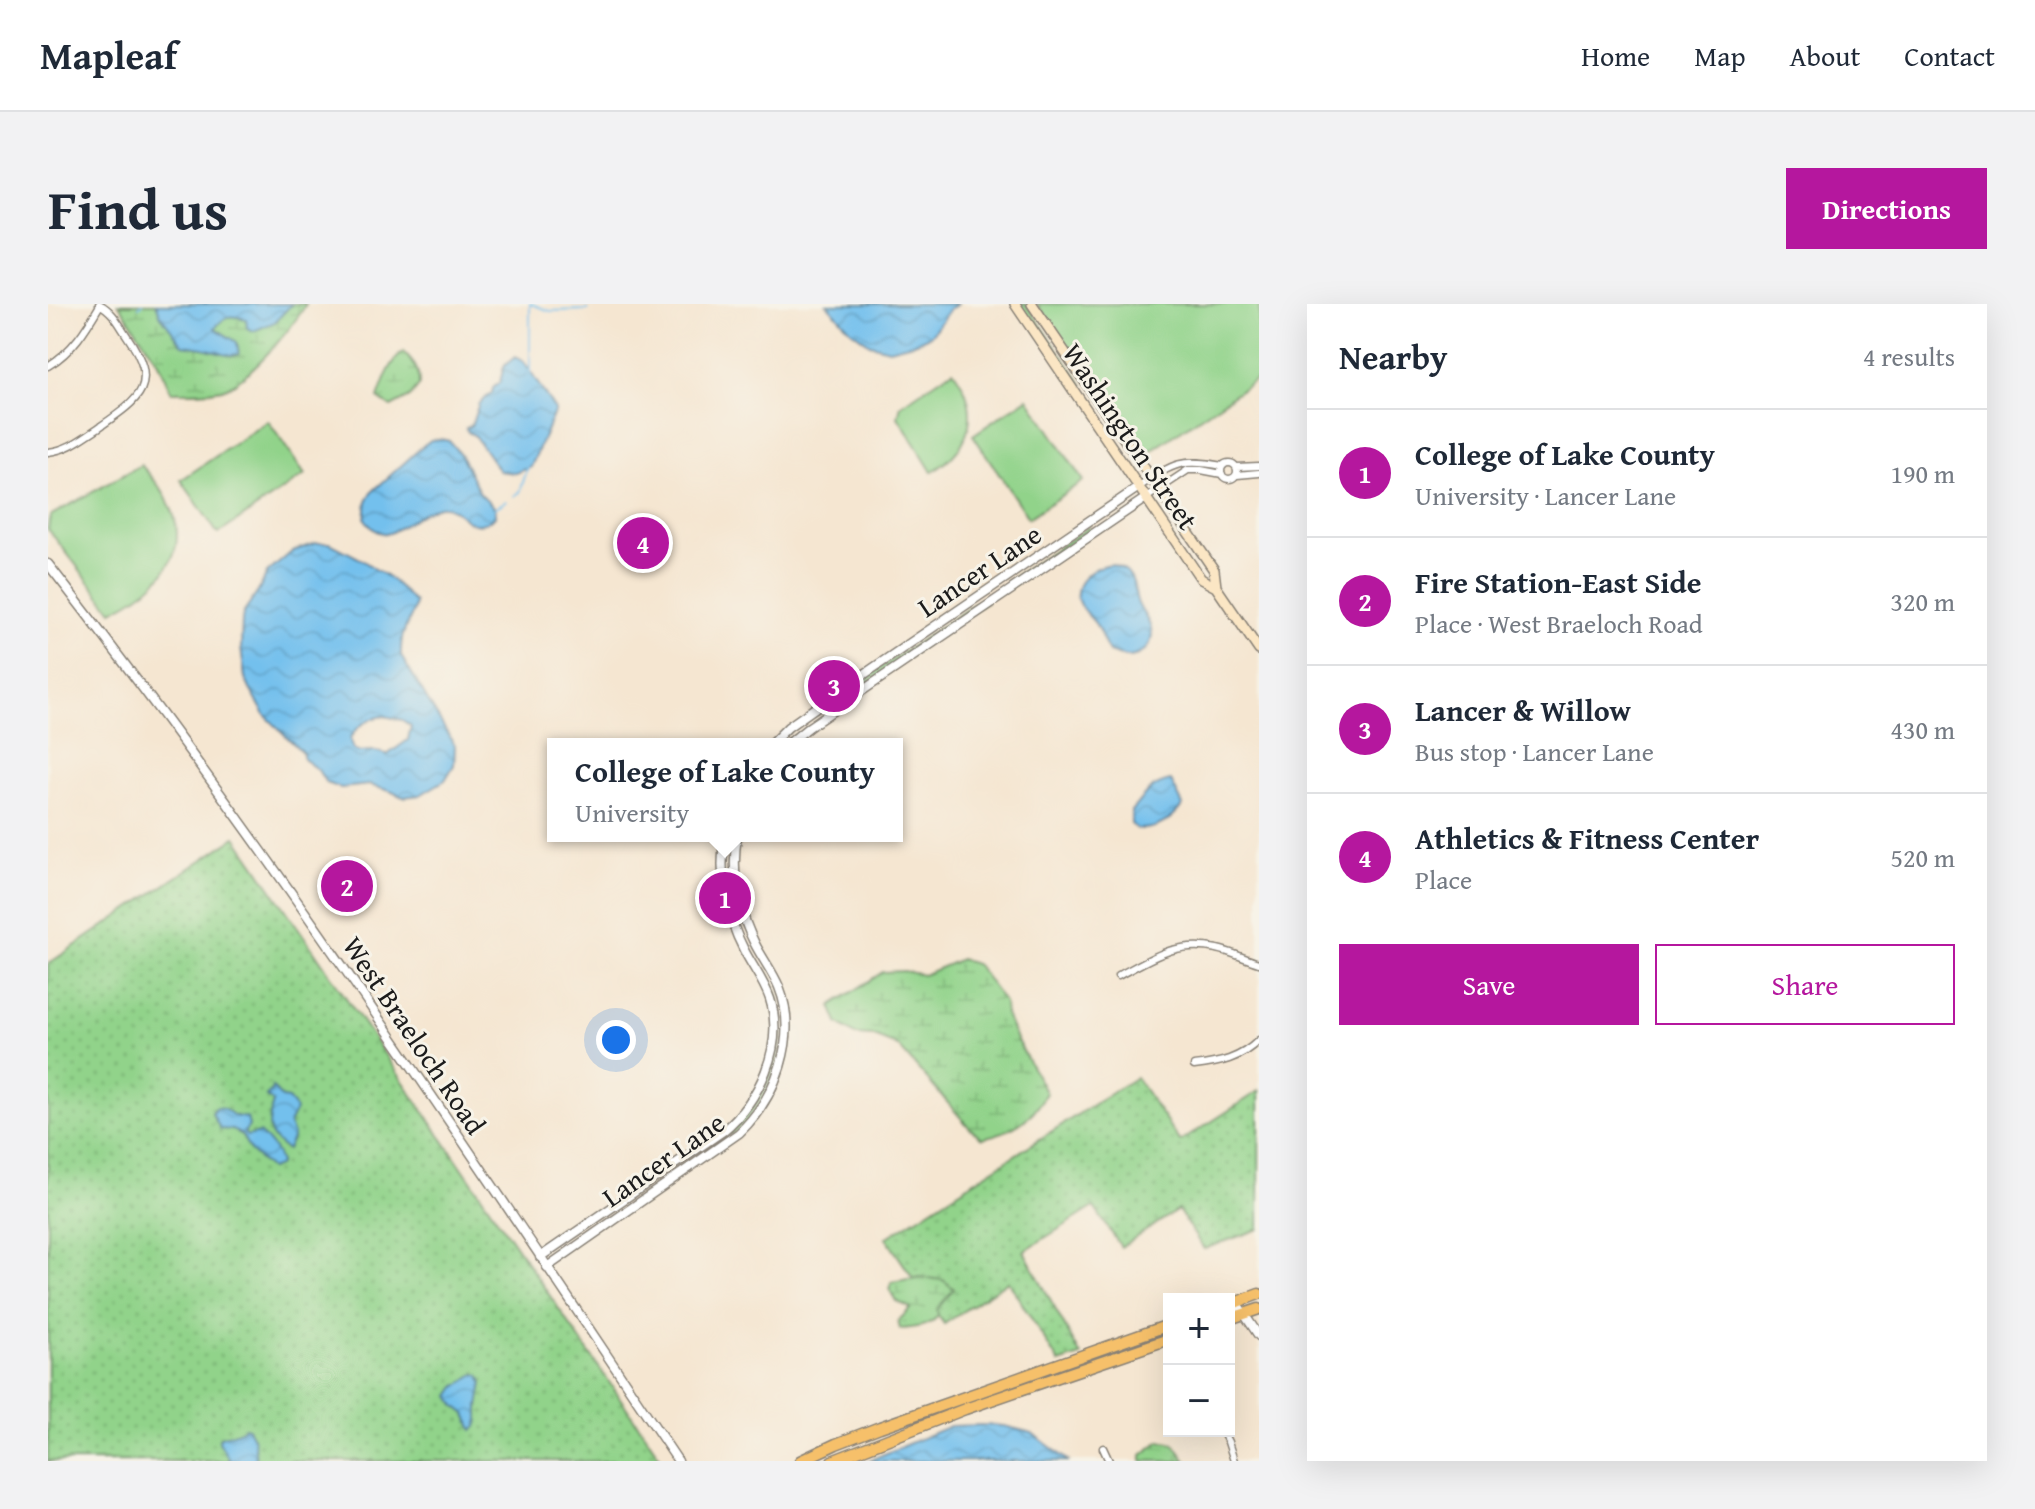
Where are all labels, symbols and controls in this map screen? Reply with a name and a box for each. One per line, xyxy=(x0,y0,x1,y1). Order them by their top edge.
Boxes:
text: Mapleaf xyxy=(40,27,177,83)
text: Home xyxy=(1581,35,1650,76)
text: Map xyxy=(1694,35,1746,76)
text: About xyxy=(1790,35,1860,76)
text: Contact xyxy=(1904,35,1995,76)
text: Find us xyxy=(48,167,228,250)
button: Directions xyxy=(1786,168,1987,249)
text: Nearby xyxy=(1339,332,1448,381)
street label: Washington Street xyxy=(1053,335,1209,538)
text: 4 results xyxy=(1863,337,1955,376)
text: College of Lake County xyxy=(1415,432,1715,476)
text: 1 xyxy=(1358,454,1372,493)
text: 190 m xyxy=(1890,454,1955,493)
text: University · Lancer Lane xyxy=(1415,476,1676,515)
pin: 4 xyxy=(617,513,669,573)
street label: Lancer Lane xyxy=(909,513,1049,627)
text: Fire Station-East Side xyxy=(1415,560,1701,604)
text: 2 xyxy=(1358,582,1372,621)
text: 320 m xyxy=(1890,582,1955,621)
text: Place · West Braeloch Road xyxy=(1415,604,1703,643)
pin: 3 xyxy=(808,656,860,716)
text: Lancer & Willow xyxy=(1415,688,1631,732)
text: 3 xyxy=(1358,710,1372,749)
text: 430 m xyxy=(1890,710,1955,749)
text: Bus stop · Lancer Lane xyxy=(1415,732,1654,771)
popup xyxy=(547,738,903,842)
text: College of Lake County xyxy=(575,749,875,793)
text: University xyxy=(575,793,689,832)
text: Athletics & Fitness Center xyxy=(1415,816,1759,860)
text: 4 xyxy=(1358,838,1372,877)
text: 520 m xyxy=(1890,838,1955,877)
pin: 2 xyxy=(321,856,373,916)
text: Place xyxy=(1415,860,1472,899)
pin: 1 xyxy=(699,868,751,928)
street label: West Braeloch Road xyxy=(333,928,497,1142)
button: Save xyxy=(1339,944,1639,1025)
button: Share xyxy=(1655,944,1955,1025)
your location xyxy=(596,1020,636,1060)
street label: Lancer Lane xyxy=(593,1102,733,1216)
map controls xyxy=(1163,1293,1235,1437)
button: + xyxy=(1163,1293,1235,1365)
button: − xyxy=(1163,1365,1235,1437)

